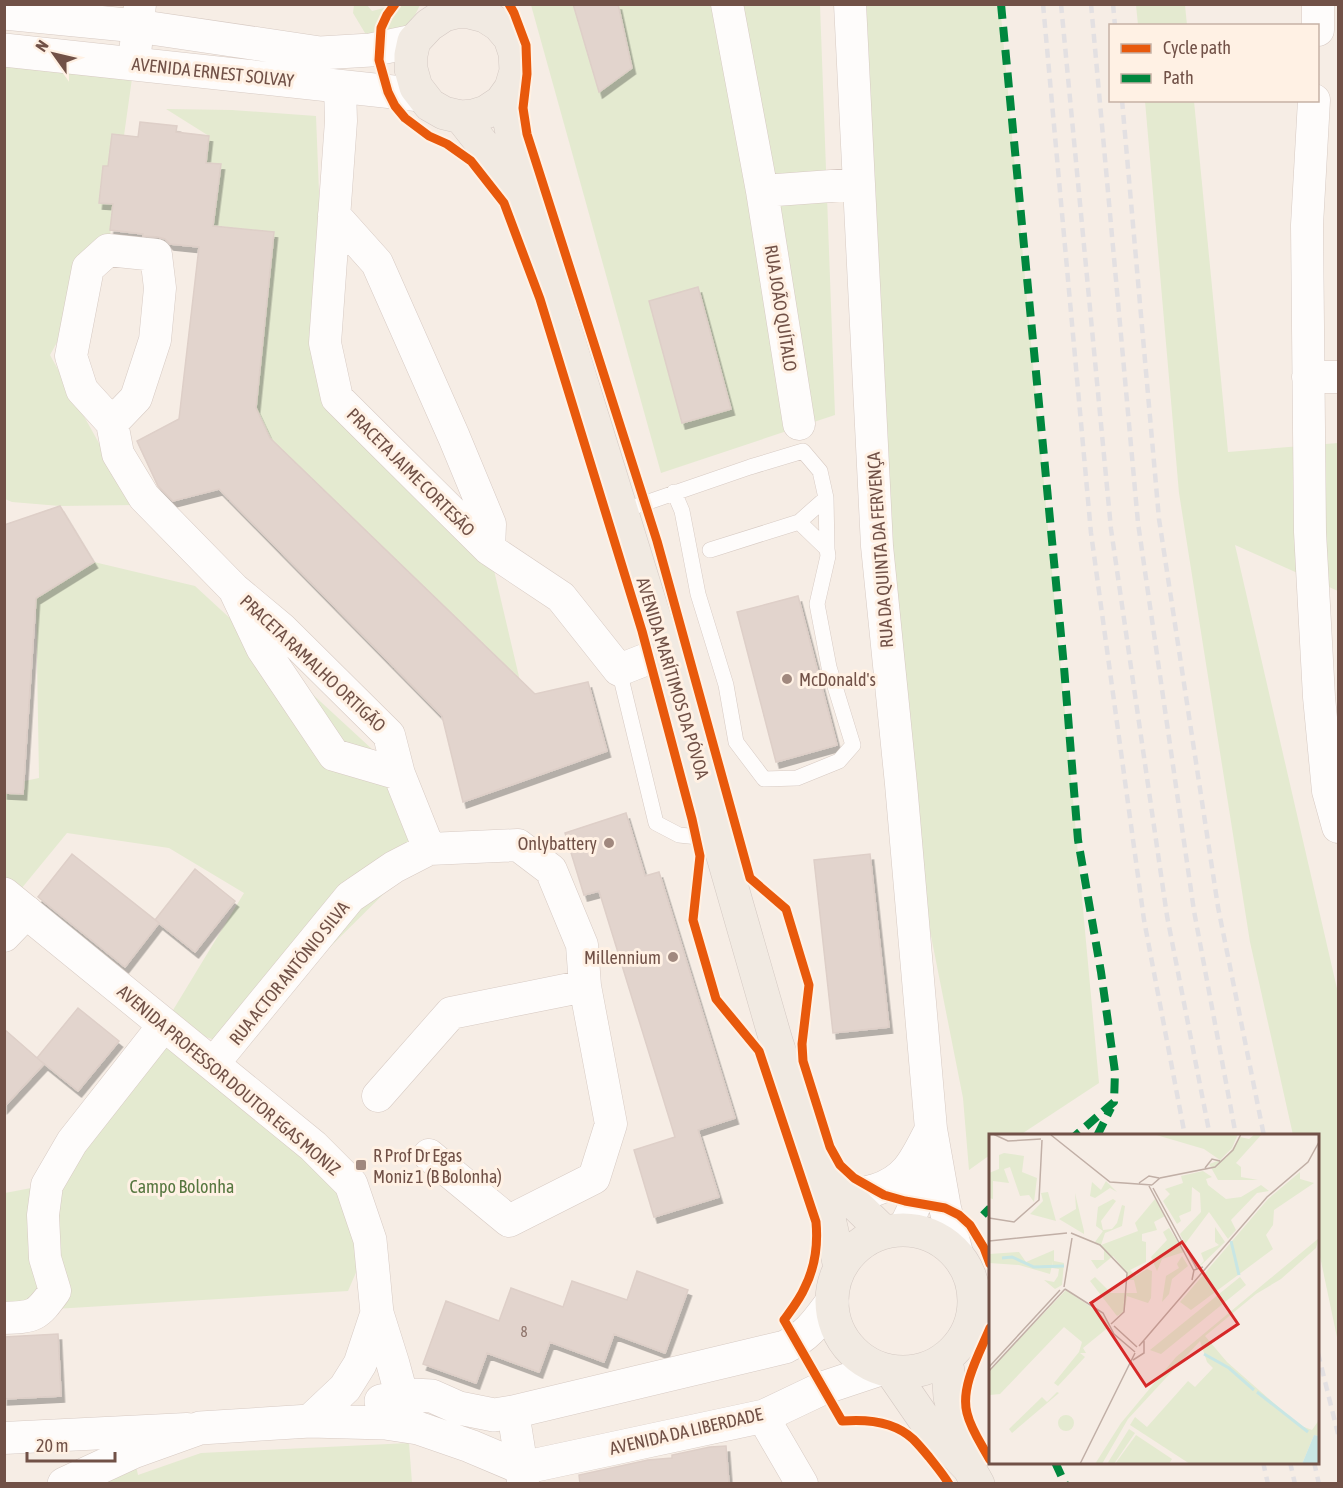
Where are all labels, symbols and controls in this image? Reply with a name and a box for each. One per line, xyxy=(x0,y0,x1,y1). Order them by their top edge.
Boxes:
north arrow xyxy=(24,24,84,84)
legend xyxy=(1109,24,1319,102)
text: N xyxy=(31,37,52,55)
text: Cycle path xyxy=(1163,37,1231,58)
street label: AVENIDA ERNEST SOLVAY xyxy=(131,53,295,91)
text: Path xyxy=(1163,67,1194,88)
street label: RUA JOÃO QUÍTALO xyxy=(761,243,801,373)
street label: PRACETA JAIME CORTESÃO xyxy=(343,404,479,540)
street label: RUA DA QUINTA DA FERVENÇA xyxy=(863,451,897,649)
street label: AVENIDA MARÍTIMOS DA PÓVOA xyxy=(632,575,714,781)
street label: PRACETA RAMALHO ORTIGÃO xyxy=(236,590,390,736)
place label: McDonald's xyxy=(799,669,876,690)
marker: McDonald's xyxy=(780,672,794,686)
place label: Onlybattery xyxy=(518,833,597,854)
marker: Onlybattery xyxy=(602,836,616,850)
street label: RUA ACTOR ANTÓNIO SILVA xyxy=(225,897,353,1049)
place label: Millennium xyxy=(584,947,661,968)
marker: Millennium xyxy=(666,950,680,964)
street label: AVENIDA PROFESSOR DOUTOR EGAS MONIZ xyxy=(113,981,345,1179)
inset map xyxy=(989,1134,1319,1464)
place label: R Prof Dr Egas Moniz 1 (B Bolonha) xyxy=(373,1145,502,1187)
marker: R Prof Dr Egas Moniz 1 (B Bolonha) xyxy=(354,1158,368,1172)
park label: Campo Bolonha xyxy=(130,1176,234,1197)
house number: 8 xyxy=(520,1323,528,1340)
street label: AVENIDA DA LIBERDADE xyxy=(607,1403,765,1459)
scale bar xyxy=(27,1425,116,1463)
text: 20 m xyxy=(36,1435,68,1456)

